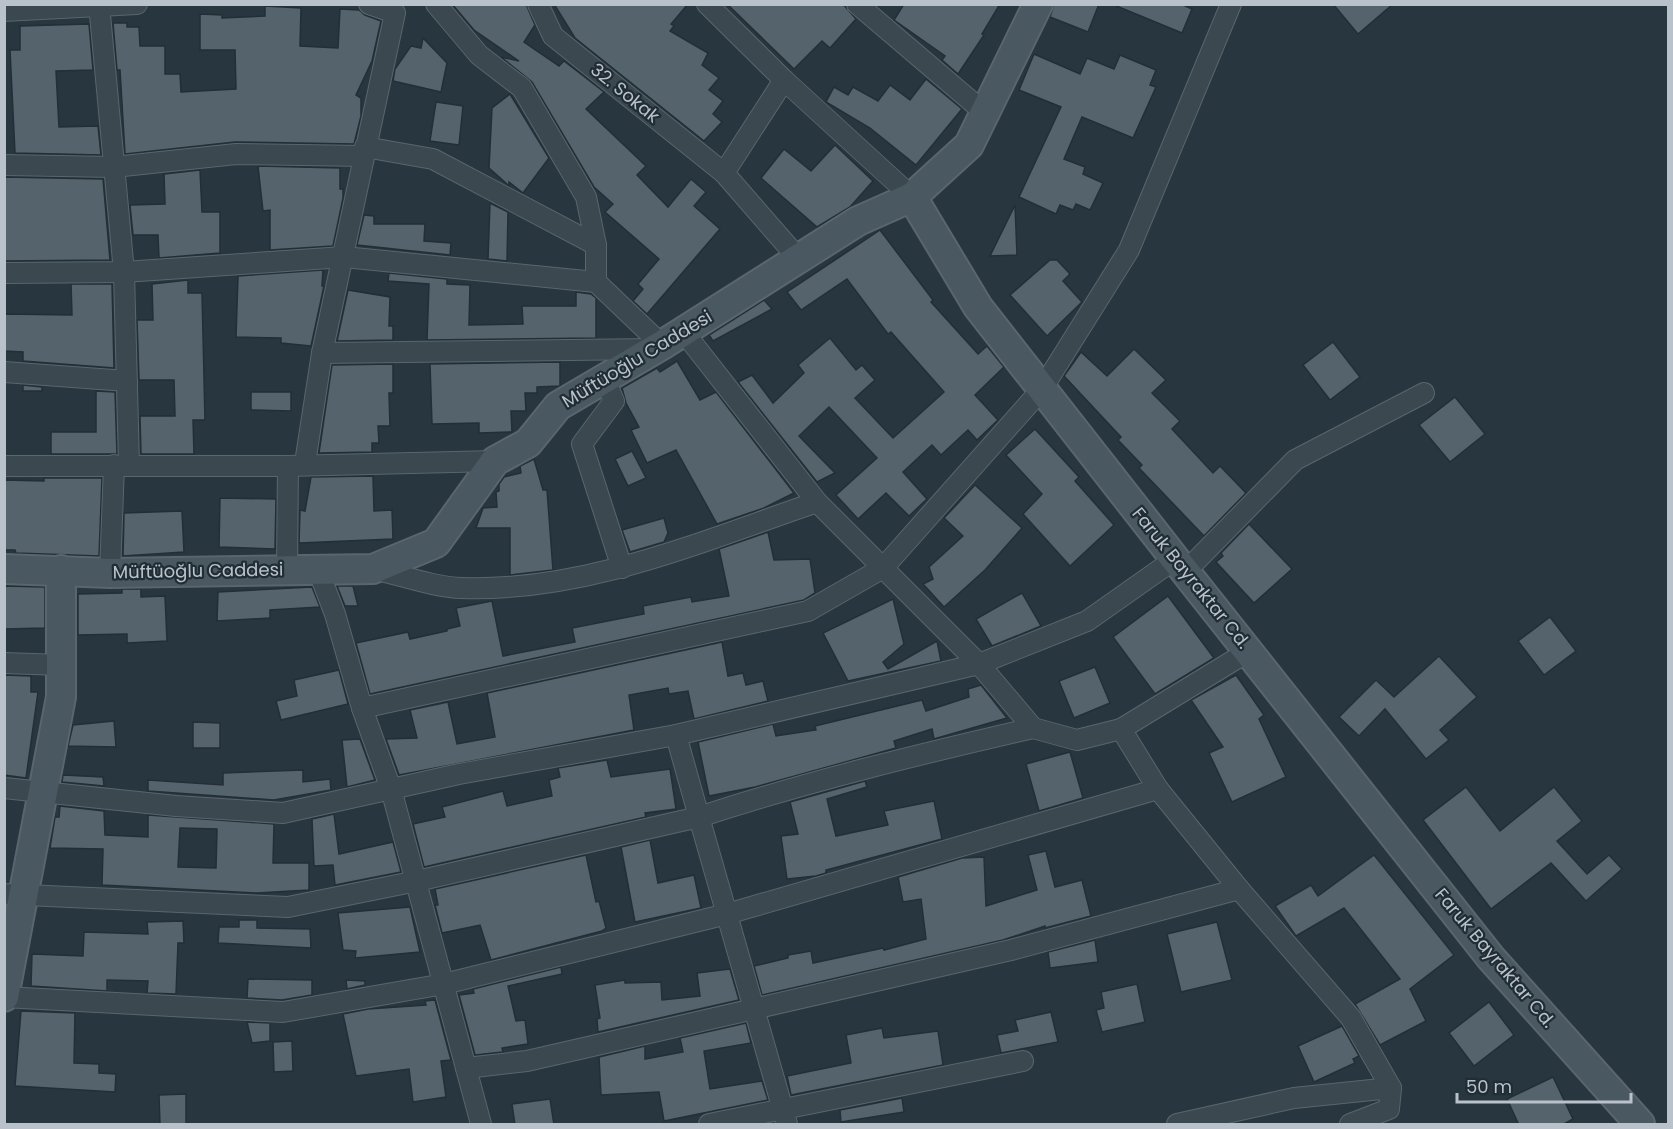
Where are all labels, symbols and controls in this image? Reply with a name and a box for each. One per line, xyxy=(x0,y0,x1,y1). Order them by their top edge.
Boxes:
street label: 32. Sokak xyxy=(585,57,666,129)
street label: Müftüoğlu Caddesi xyxy=(557,304,716,413)
street label: Faruk Bayraktar Cd. xyxy=(1127,502,1256,654)
street label: Müftüoğlu Caddesi xyxy=(112,557,284,584)
street label: Faruk Bayraktar Cd. xyxy=(1430,883,1561,1033)
scale bar xyxy=(1457,1066,1631,1104)
text: 50 m xyxy=(1466,1074,1512,1099)

